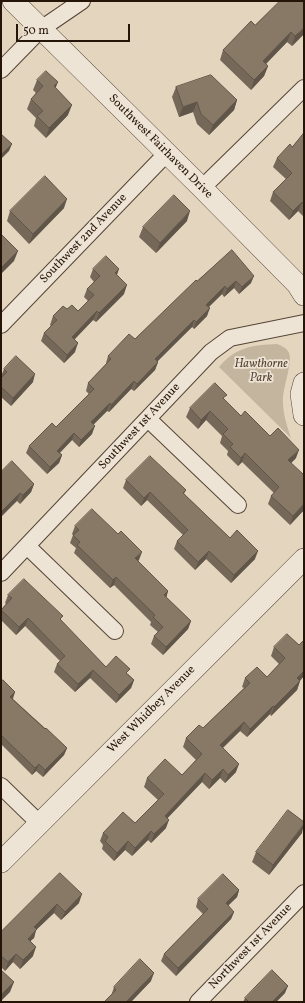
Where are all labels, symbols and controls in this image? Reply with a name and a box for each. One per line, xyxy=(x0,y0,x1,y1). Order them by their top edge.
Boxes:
scale bar xyxy=(18,16,132,42)
text: 50 m xyxy=(23,23,49,39)
street label: Southwest Fairhaven Drive xyxy=(105,92,215,202)
street label: Southwest 2nd Avenue xyxy=(37,191,131,287)
park label: Hawthorne Park xyxy=(234,358,288,386)
street label: Southwest 1st Avenue xyxy=(96,381,184,473)
street label: West Whidbey Avenue xyxy=(105,663,199,757)
street label: Northwest 1st Avenue xyxy=(206,901,296,993)

